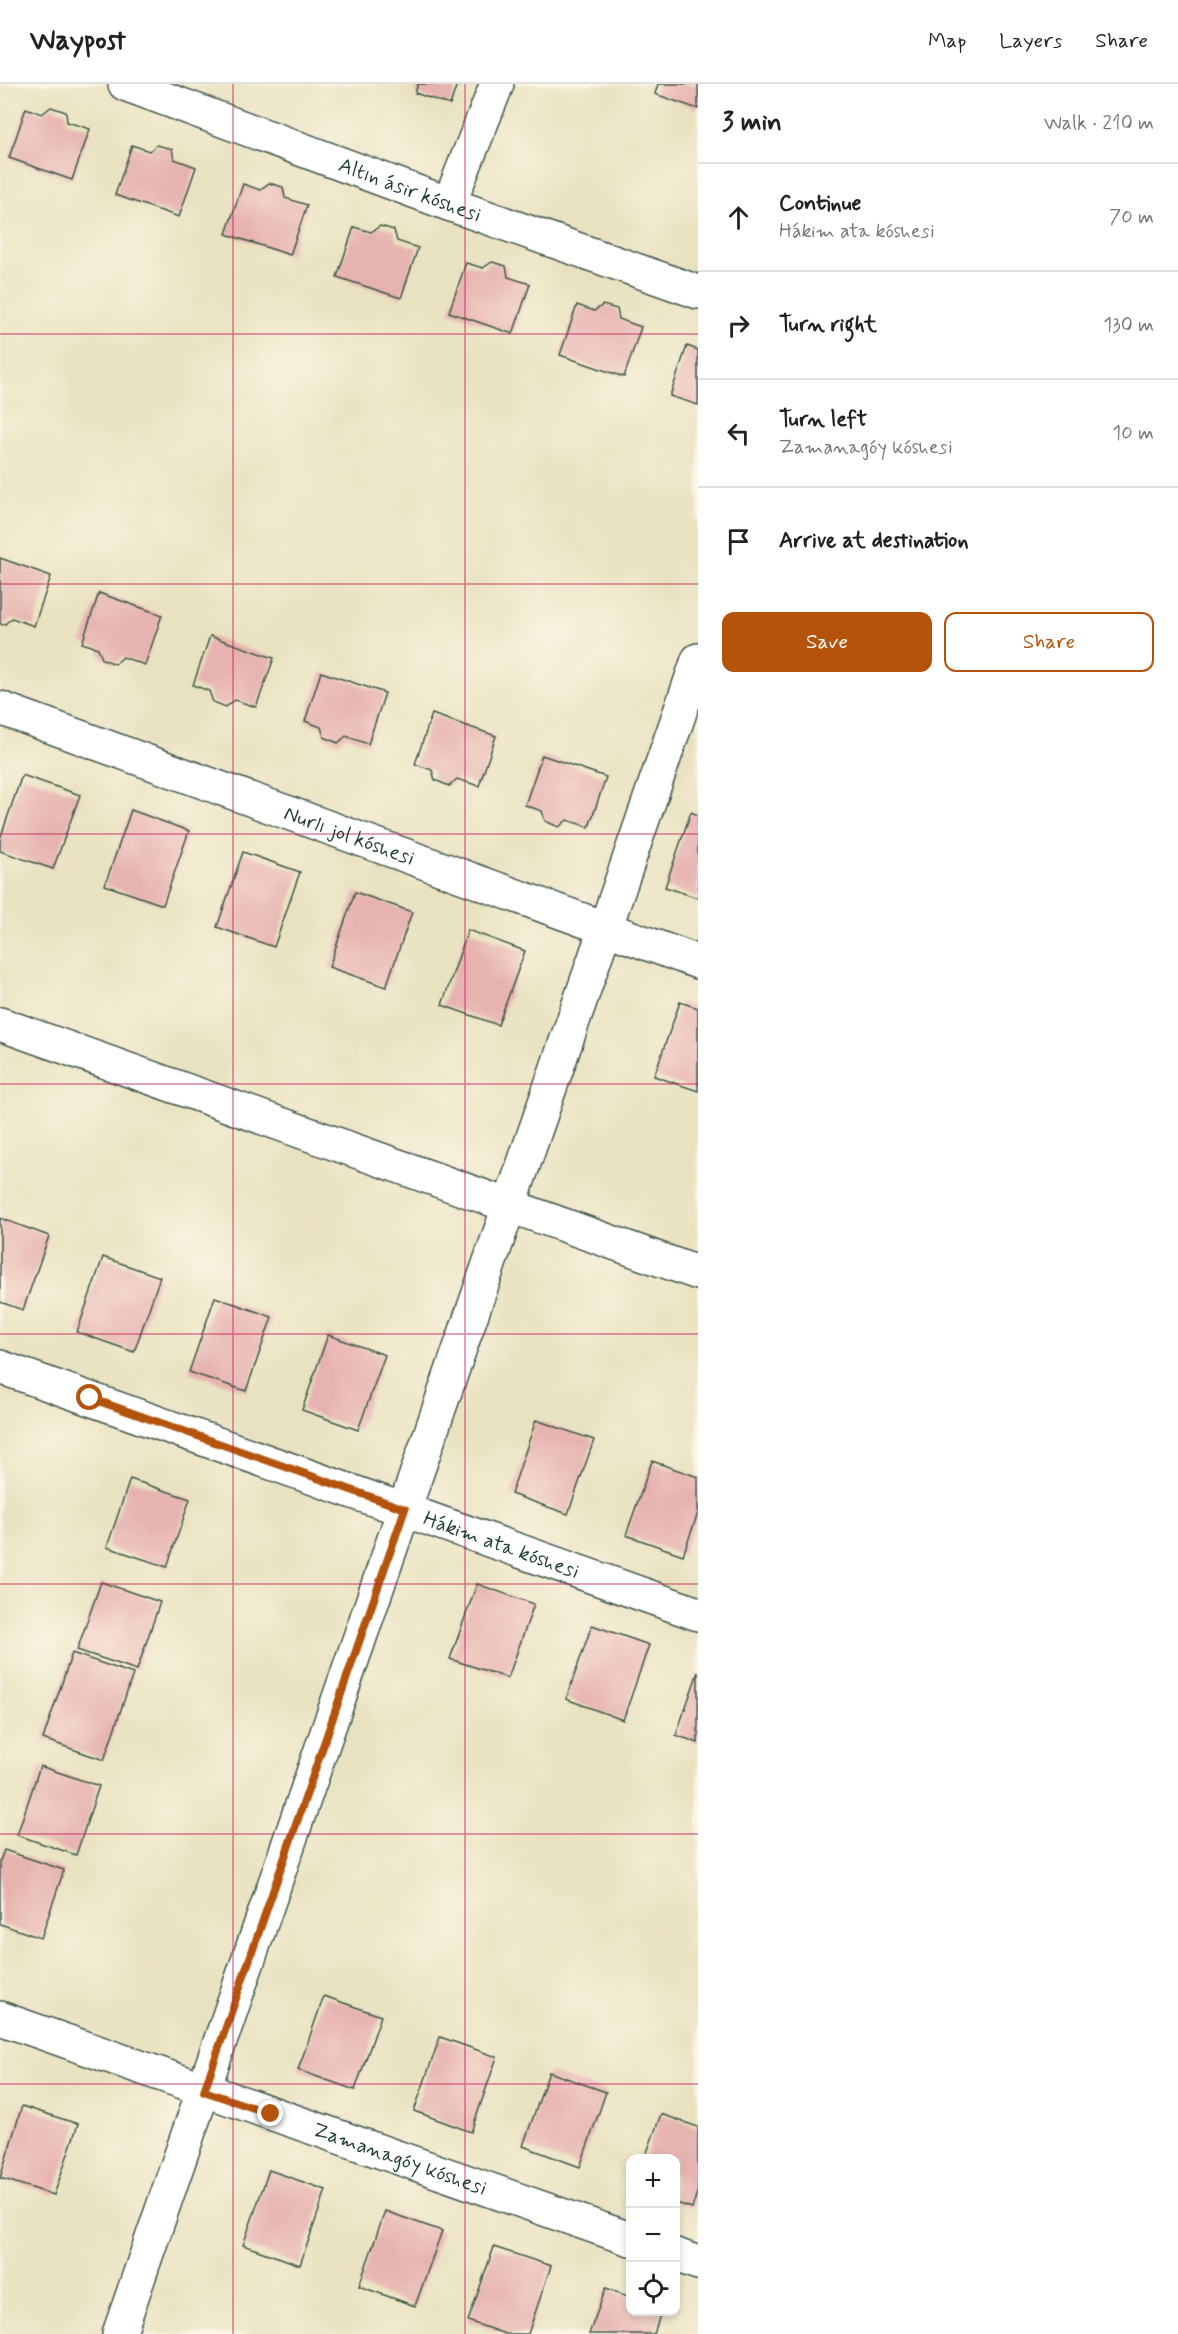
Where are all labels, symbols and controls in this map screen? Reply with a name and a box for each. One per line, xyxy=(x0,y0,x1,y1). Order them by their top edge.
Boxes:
text: Waypost xyxy=(30,23,126,60)
text: Map xyxy=(928,27,966,55)
text: Layers xyxy=(999,27,1062,55)
text: Share xyxy=(1095,27,1148,55)
text: 3 min xyxy=(722,106,782,140)
text: Walk · 210 m xyxy=(1044,110,1154,137)
street label: Altın ásir kóshesi xyxy=(334,151,485,229)
text: Continue xyxy=(779,190,861,218)
icon: ahead xyxy=(722,201,755,234)
text: 70 m xyxy=(1109,204,1154,231)
text: Hákim ata kóshesi xyxy=(779,218,935,245)
icon: right xyxy=(722,309,755,342)
text: Turn right xyxy=(779,311,877,339)
text: 130 m xyxy=(1103,312,1154,339)
text: Turn left xyxy=(779,406,867,434)
icon: left xyxy=(722,417,755,450)
text: 10 m xyxy=(1112,420,1154,447)
text: Zamanagóy kóshesi xyxy=(779,434,953,461)
icon: arrive xyxy=(722,525,755,558)
text: Arrive at destination xyxy=(779,527,969,555)
button: Save xyxy=(722,612,932,672)
button: Share xyxy=(944,612,1154,672)
street label: Nurlı jol kóshesi xyxy=(280,800,418,873)
route start xyxy=(76,1384,102,1410)
street label: Hákim ata kóshesi xyxy=(419,1505,583,1586)
route end xyxy=(257,2100,283,2126)
street label: Zamanagóy kóshesi xyxy=(309,2116,490,2203)
map controls xyxy=(626,2154,680,2316)
button: + xyxy=(626,2154,680,2208)
button: − xyxy=(626,2208,680,2262)
button: locate xyxy=(626,2262,680,2316)

